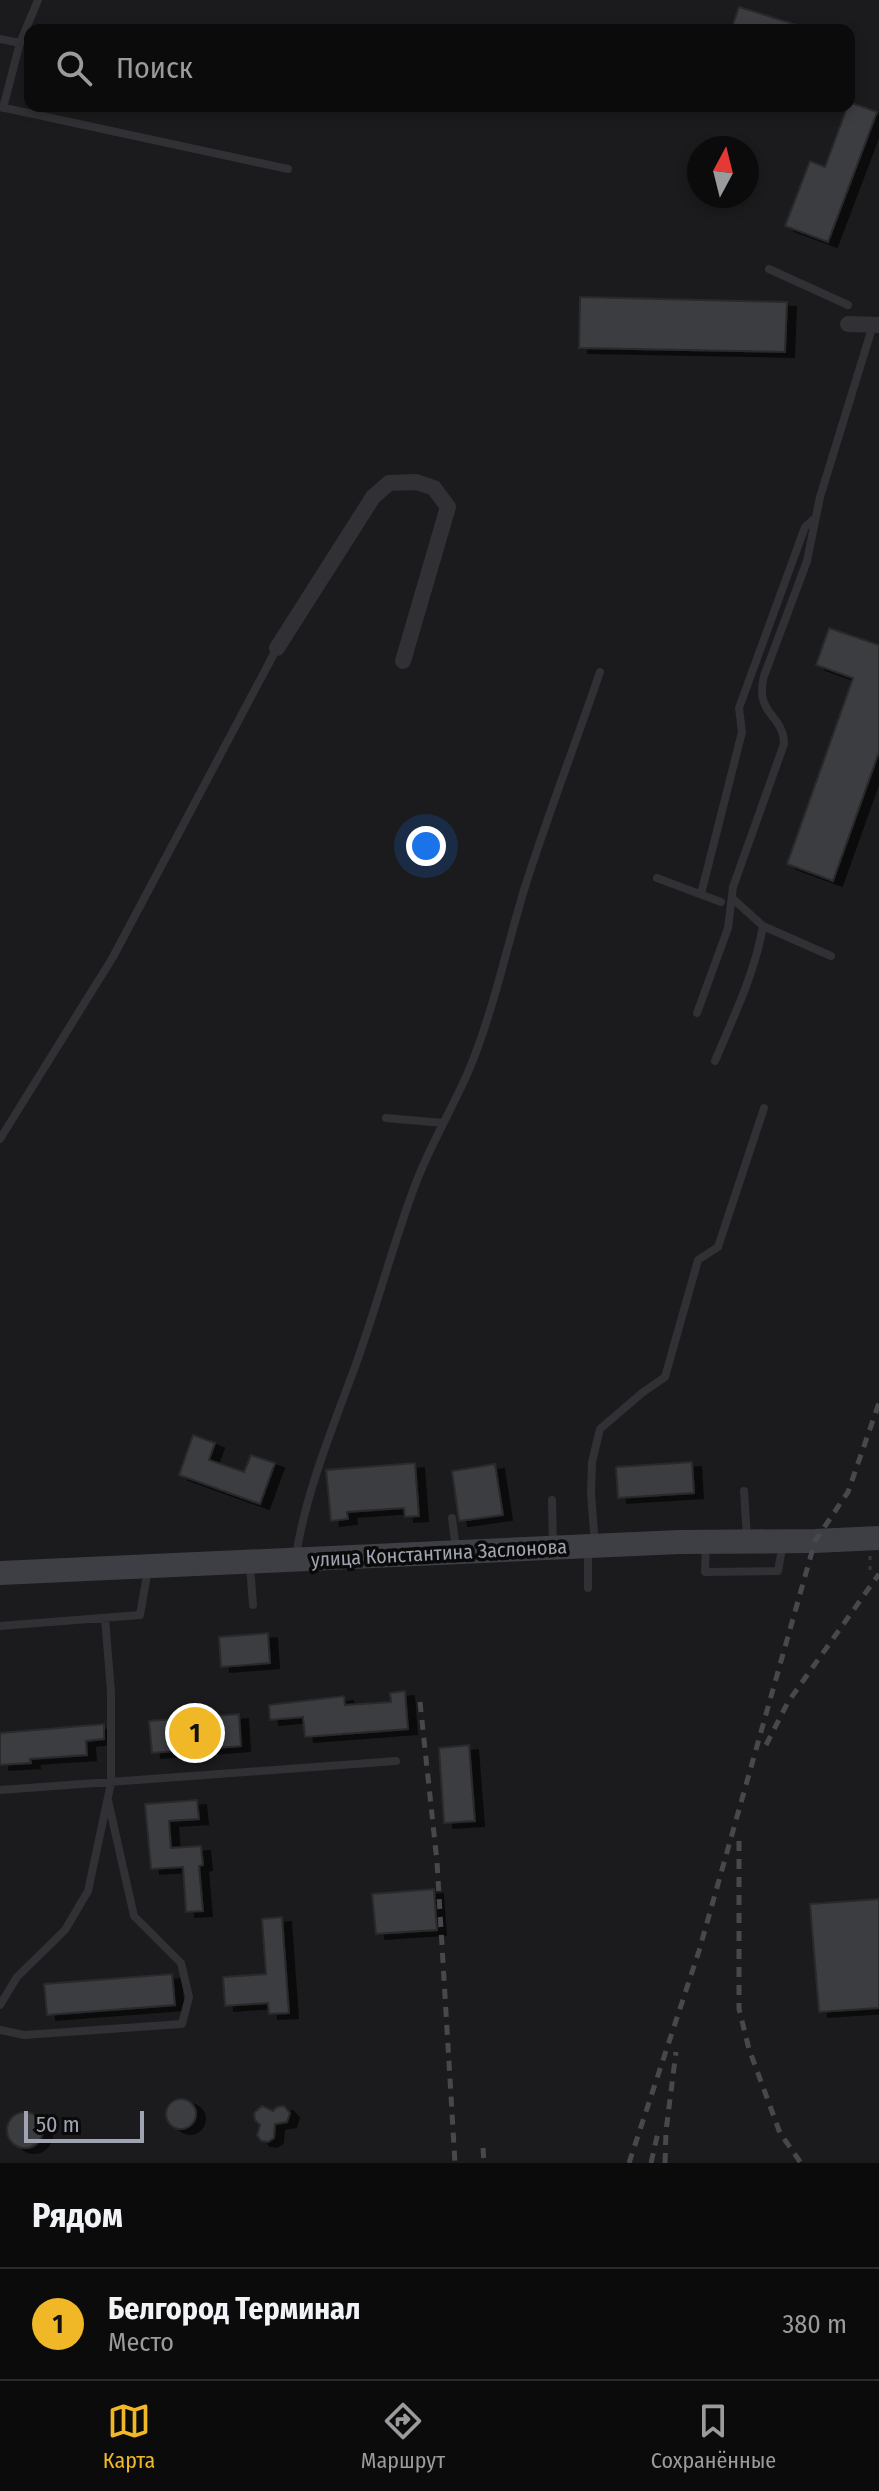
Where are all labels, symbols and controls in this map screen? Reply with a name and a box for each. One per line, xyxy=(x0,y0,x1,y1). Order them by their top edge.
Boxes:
search box xyxy=(24,24,855,112)
icon: search xyxy=(52,46,96,90)
text: Поиск xyxy=(116,50,193,86)
north arrow xyxy=(687,136,759,208)
your location xyxy=(406,826,446,866)
street label: улица Константина Заслонова xyxy=(310,1534,568,1572)
pin: 1 xyxy=(169,1703,221,1763)
scale bar xyxy=(24,2107,144,2143)
text: 50 m xyxy=(36,2111,80,2138)
text: Рядом xyxy=(32,2195,123,2236)
text: Белгород Терминал xyxy=(108,2291,360,2327)
text: 1 xyxy=(53,2309,64,2340)
text: 380 m xyxy=(783,2309,847,2340)
text: Место xyxy=(108,2327,174,2358)
tab: Карта xyxy=(103,2399,155,2474)
tab: Маршрут xyxy=(361,2399,445,2474)
tab: Сохранённые xyxy=(651,2399,776,2474)

